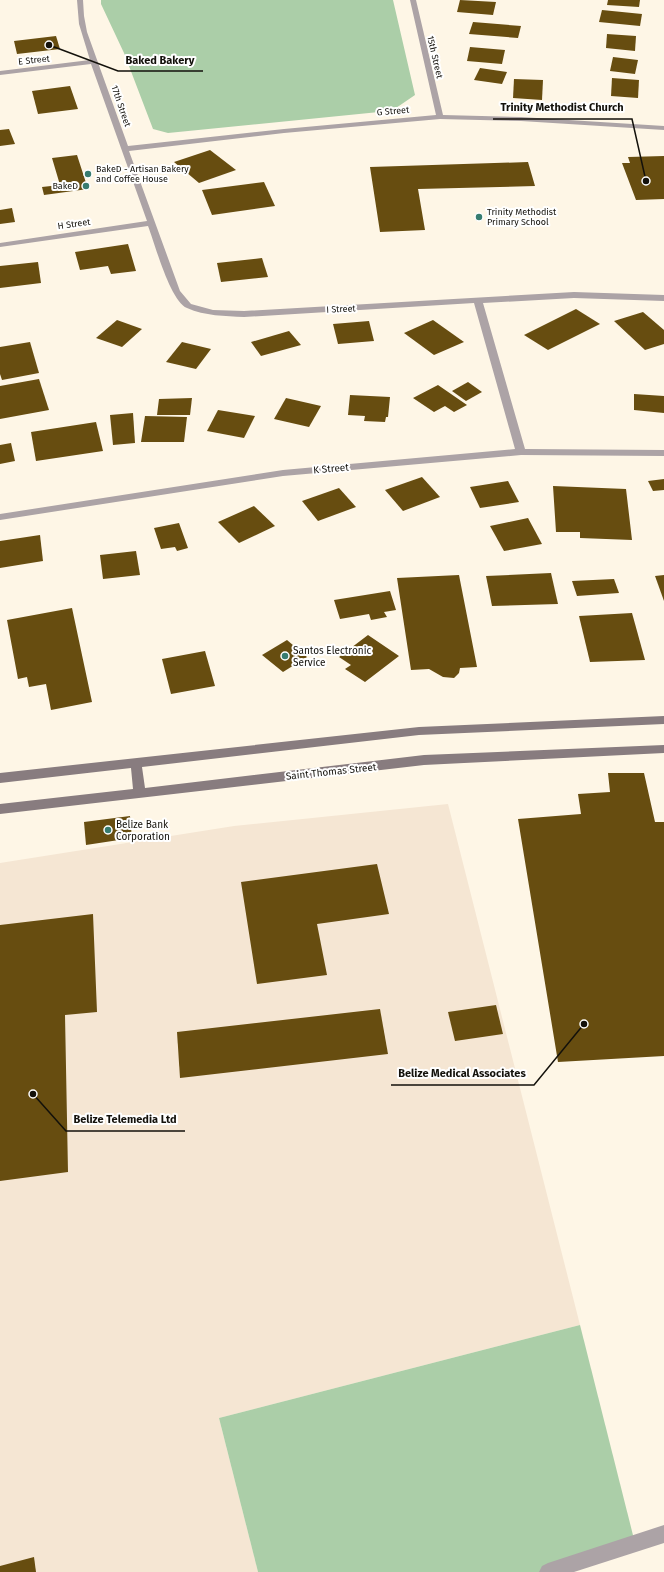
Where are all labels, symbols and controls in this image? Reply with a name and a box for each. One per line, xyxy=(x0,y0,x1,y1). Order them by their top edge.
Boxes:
street label: 15th Street xyxy=(425,35,445,80)
callout: Baked Bakery xyxy=(118,48,203,71)
street label: E Street xyxy=(18,53,51,67)
text: Baked Bakery xyxy=(126,54,195,67)
street label: 17th Street xyxy=(109,84,133,129)
callout: Trinity Methodist Church xyxy=(493,96,632,119)
text: Trinity Methodist Church xyxy=(500,101,624,114)
street label: G Street xyxy=(376,105,410,117)
place label: BakeD - Artisan Bakery and Coffee House xyxy=(96,164,189,184)
marker: BakeD - Artisan Bakery and Coffee House xyxy=(83,169,93,179)
place label: BakeD xyxy=(52,181,78,191)
marker: BakeD xyxy=(81,181,91,191)
place label: Trinity Methodist Primary School xyxy=(487,207,557,227)
marker: Trinity Methodist Primary School xyxy=(474,212,484,222)
street label: H Street xyxy=(57,217,92,231)
street label: I Street xyxy=(326,303,357,315)
street label: K Street xyxy=(313,461,350,477)
place label: Santos Electronic Service xyxy=(293,645,371,669)
marker: Santos Electronic Service xyxy=(280,651,290,661)
street label: Saint Thomas Street xyxy=(285,761,377,783)
place label: Belize Bank Corporation xyxy=(116,819,170,843)
marker: Belize Bank Corporation xyxy=(103,825,113,835)
callout: Belize Medical Associates xyxy=(391,1062,534,1085)
text: Belize Medical Associates xyxy=(398,1067,526,1080)
callout: Belize Telemedia Ltd xyxy=(66,1108,185,1131)
text: Belize Telemedia Ltd xyxy=(73,1113,177,1126)

